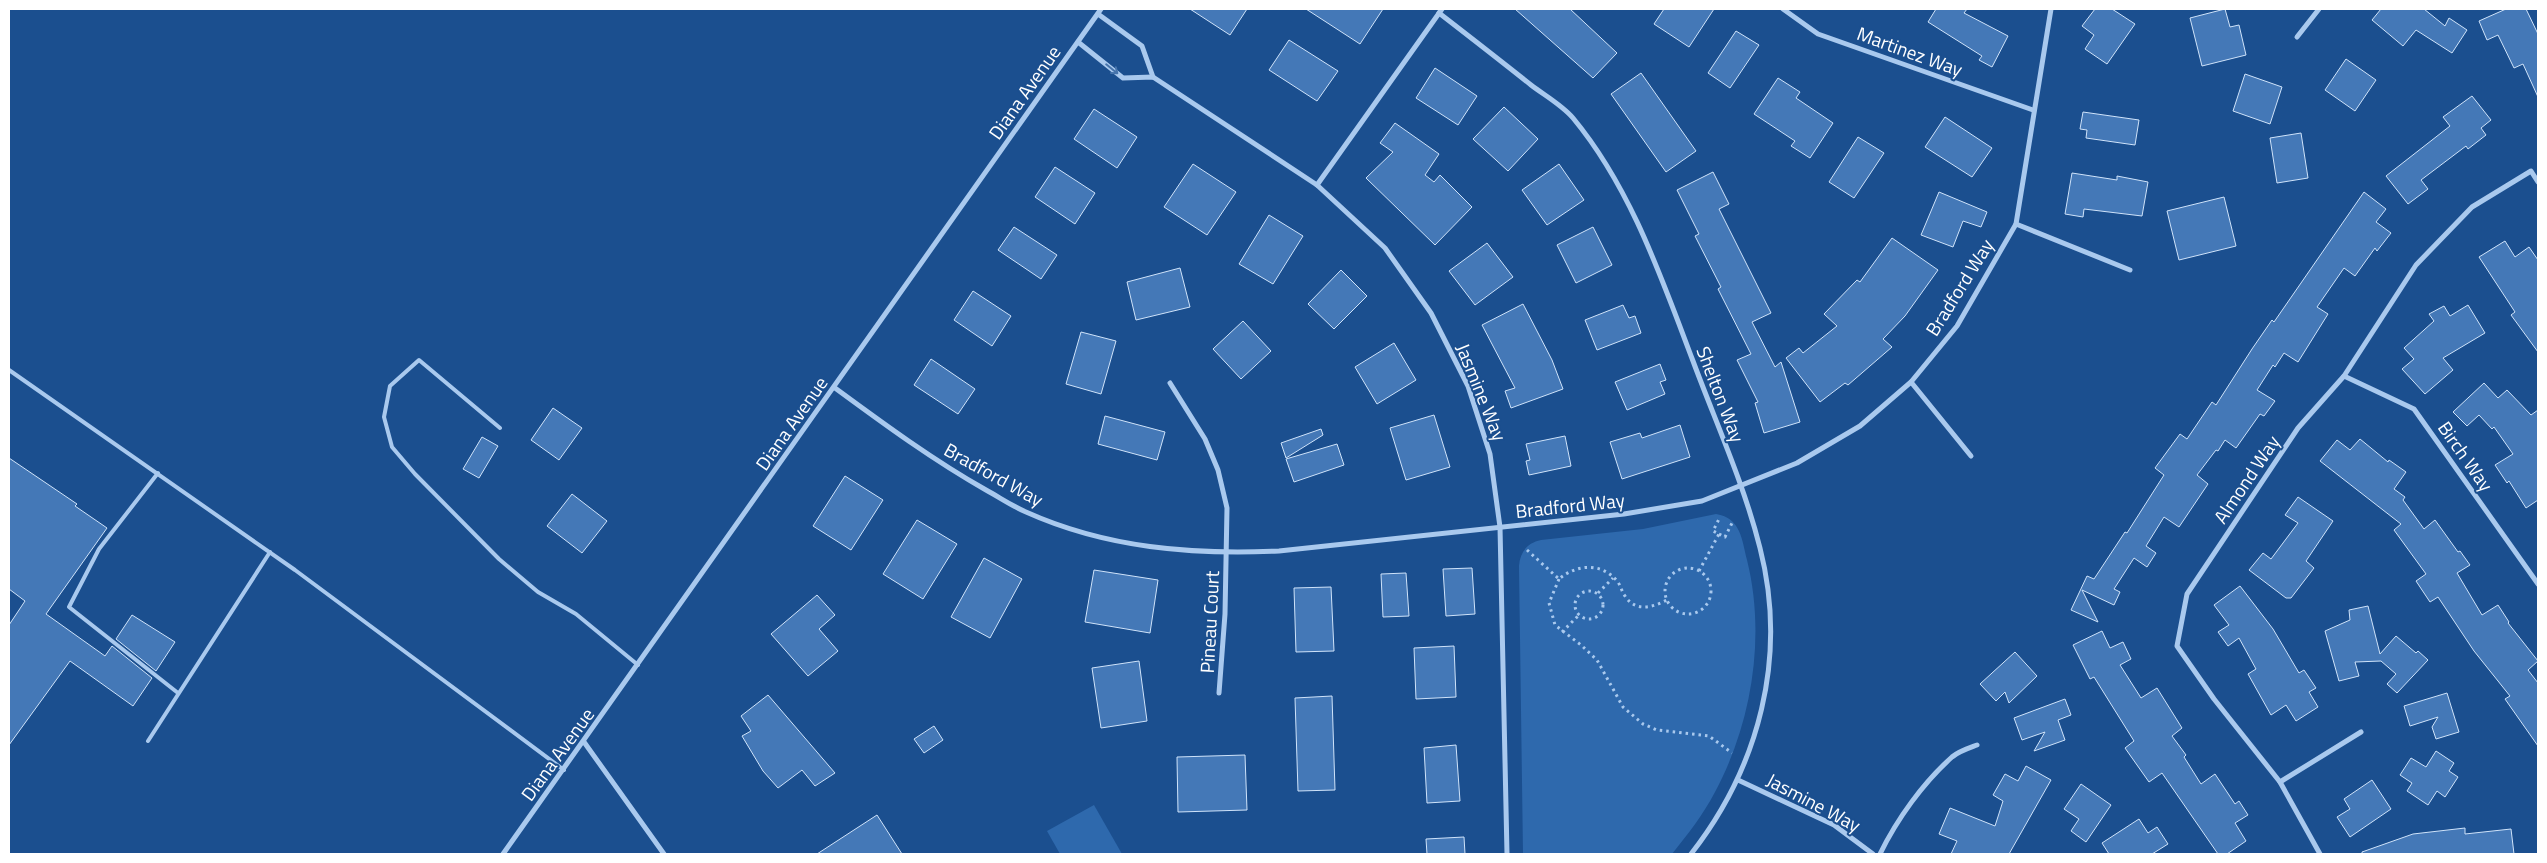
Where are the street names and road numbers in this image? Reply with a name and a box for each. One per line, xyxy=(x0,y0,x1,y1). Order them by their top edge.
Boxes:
street label: Martinez Way xyxy=(1853,18,1967,84)
street label: Diana Avenue xyxy=(981,39,1067,145)
street label: Bradford Way xyxy=(1918,233,2000,341)
street label: Jasmine Way xyxy=(1449,339,1515,445)
street label: Shelton Way xyxy=(1689,342,1753,446)
street label: Diana Avenue xyxy=(748,370,834,476)
street label: Birch Way xyxy=(2431,415,2501,497)
street label: Almond Way xyxy=(2206,429,2286,529)
street label: Bradford Way xyxy=(939,435,1049,513)
street label: Bradford Way xyxy=(1514,485,1626,525)
street label: Pineau Court xyxy=(1192,570,1226,674)
street label: Diana Avenue xyxy=(513,701,601,807)
street label: Jasmine Way xyxy=(1762,765,1866,839)

